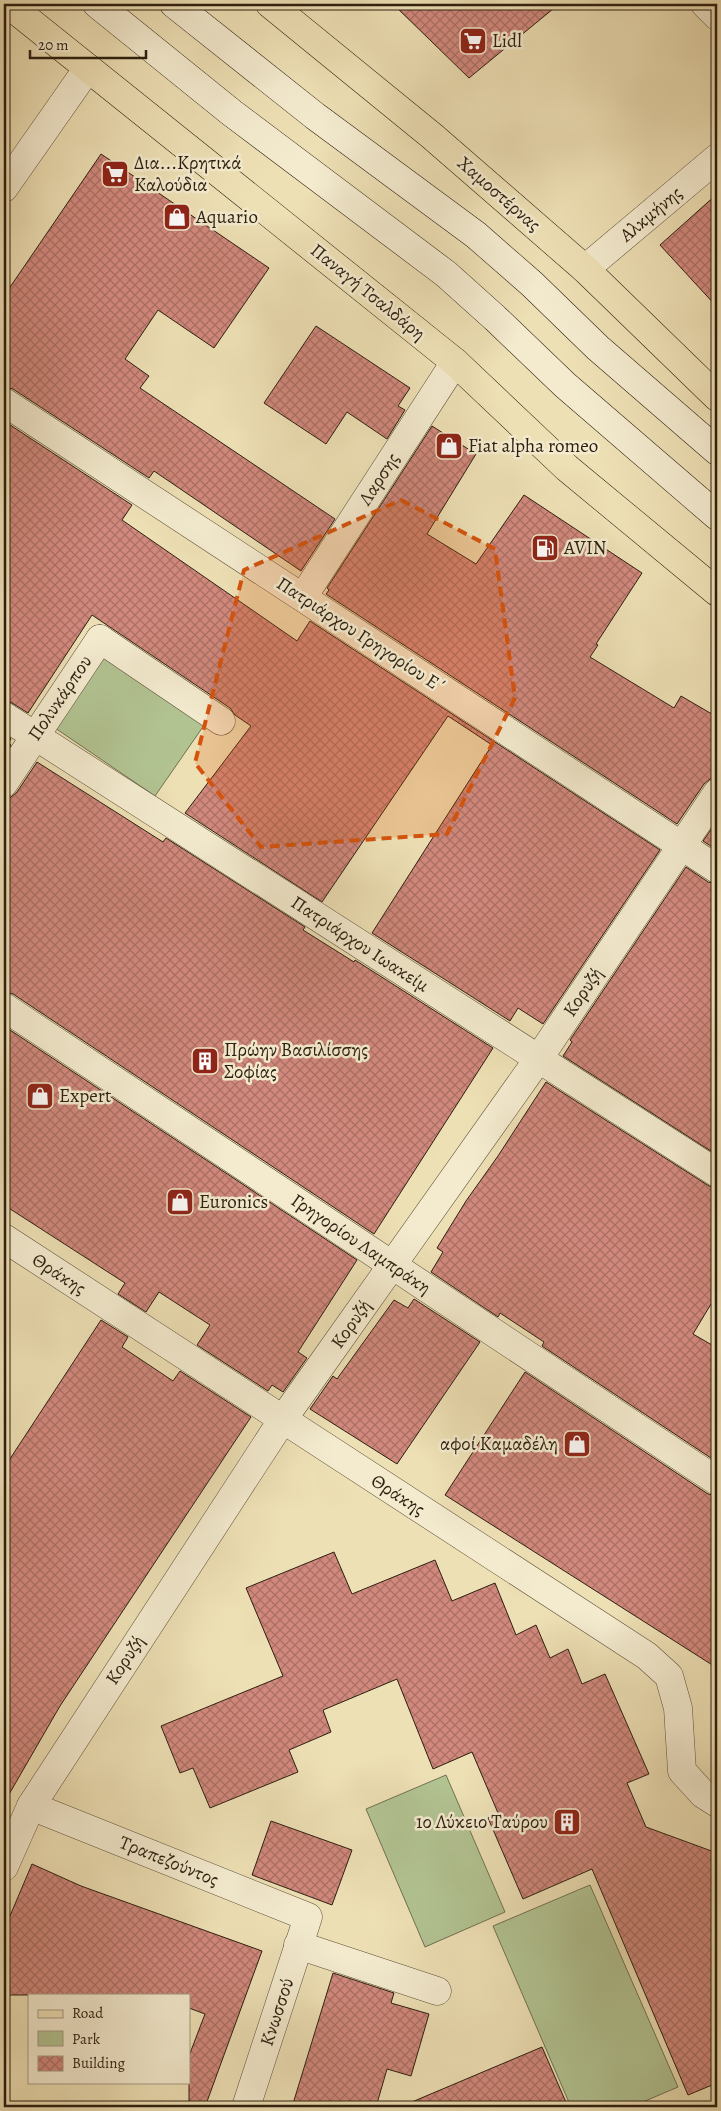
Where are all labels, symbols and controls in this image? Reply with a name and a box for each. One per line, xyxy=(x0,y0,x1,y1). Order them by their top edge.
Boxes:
supermarket icon: Lidl xyxy=(458,26,488,56)
scale bar xyxy=(30,28,146,60)
place label: Lidl xyxy=(492,28,522,54)
text: 20 m xyxy=(38,35,69,55)
place label: Δια...Κρητικά Καλούδια xyxy=(134,150,241,198)
street label: Χαμοστέρνας xyxy=(452,150,546,238)
supermarket icon: Δια...Κρητικά Καλούδια xyxy=(100,159,130,189)
street label: Αλκμήνης xyxy=(613,180,688,248)
shop icon: Aquario xyxy=(162,202,192,232)
place label: Aquario xyxy=(195,204,258,230)
street label: Παναγή Τσαλδάρη xyxy=(305,237,431,347)
shop icon: Fiat alpha romeo xyxy=(434,431,464,461)
place label: Fiat alpha romeo xyxy=(468,433,598,459)
street label: Λαρσης xyxy=(352,448,406,511)
fuel station icon: AVIN xyxy=(530,533,560,563)
place label: AVIN xyxy=(563,535,607,561)
street label: Πατριάρχου Γρηγορίου Ε΄ xyxy=(271,570,451,700)
street label: Πολυκάρπου xyxy=(22,650,98,746)
street label: Πατριάρχου Ιωακείμ xyxy=(286,890,434,999)
street label: Κορυζή xyxy=(557,962,609,1022)
place label: Πρώην Βασιλίσσης Σοφίας xyxy=(224,1037,368,1085)
building icon: Πρώην Βασιλίσσης Σοφίας xyxy=(190,1046,220,1076)
shop icon: Expert xyxy=(25,1081,55,1111)
place label: Expert xyxy=(59,1083,111,1109)
shop icon: Euronics xyxy=(165,1187,195,1217)
street label: Γρηγορίου Λαμπράκη xyxy=(286,1187,436,1301)
place label: Euronics xyxy=(199,1189,268,1215)
street label: Θράκης xyxy=(27,1247,91,1301)
street label: Κορυζή xyxy=(325,1294,377,1354)
shop icon: αφοί Καμαδέλη xyxy=(562,1429,592,1459)
place label: αφοί Καμαδέλη xyxy=(440,1431,558,1457)
street label: Θράκης xyxy=(366,1468,430,1522)
street label: Κορυζή xyxy=(99,1630,151,1690)
building icon: 1ο Λύκειο Ταύρου xyxy=(552,1807,582,1837)
place label: 1ο Λύκειο Ταύρου xyxy=(416,1809,548,1835)
street label: Τραπεζούντος xyxy=(115,1829,223,1893)
street label: Κνωσσού xyxy=(254,1975,300,2049)
legend xyxy=(28,1994,190,2084)
text: Road xyxy=(72,2003,104,2023)
text: Park xyxy=(72,2029,101,2049)
text: Building xyxy=(72,2053,125,2073)

